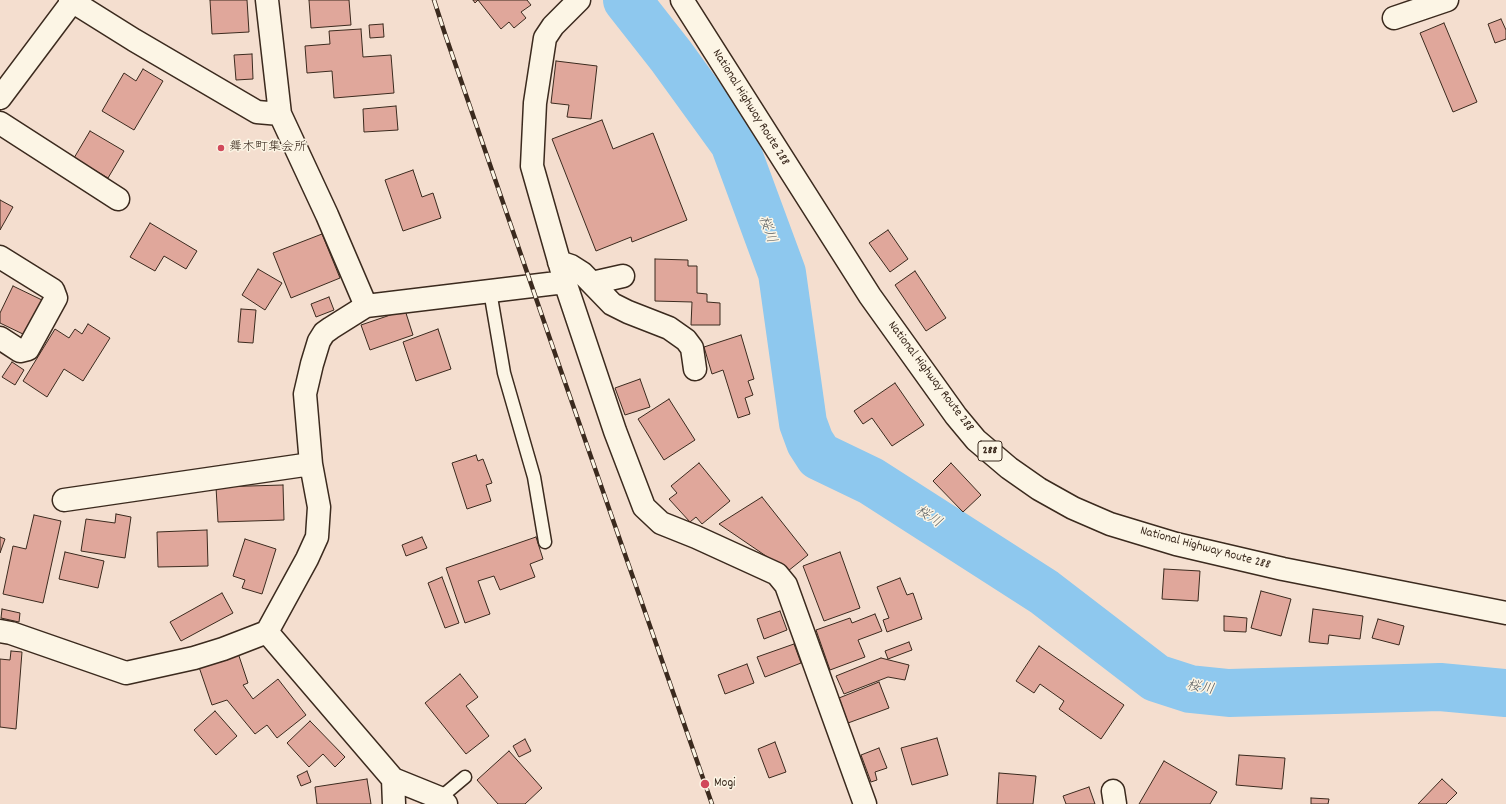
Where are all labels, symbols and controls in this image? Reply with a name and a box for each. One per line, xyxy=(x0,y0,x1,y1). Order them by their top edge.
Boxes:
street label: National Highway Route 288 xyxy=(708,47,792,169)
place label: 舞木町集会所 xyxy=(229,140,307,156)
marker: 舞木町集会所 xyxy=(216,143,226,153)
water label: 桜川 xyxy=(753,214,779,246)
street label: National Highway Route 288 xyxy=(883,319,977,435)
road number: 288 xyxy=(978,441,1002,461)
water label: 桜川 xyxy=(912,503,944,533)
street label: National Highway Route 288 xyxy=(1138,524,1272,574)
water label: 桜川 xyxy=(1185,678,1215,700)
place label: Mogi xyxy=(714,776,735,792)
marker: Mogi xyxy=(699,778,711,790)

